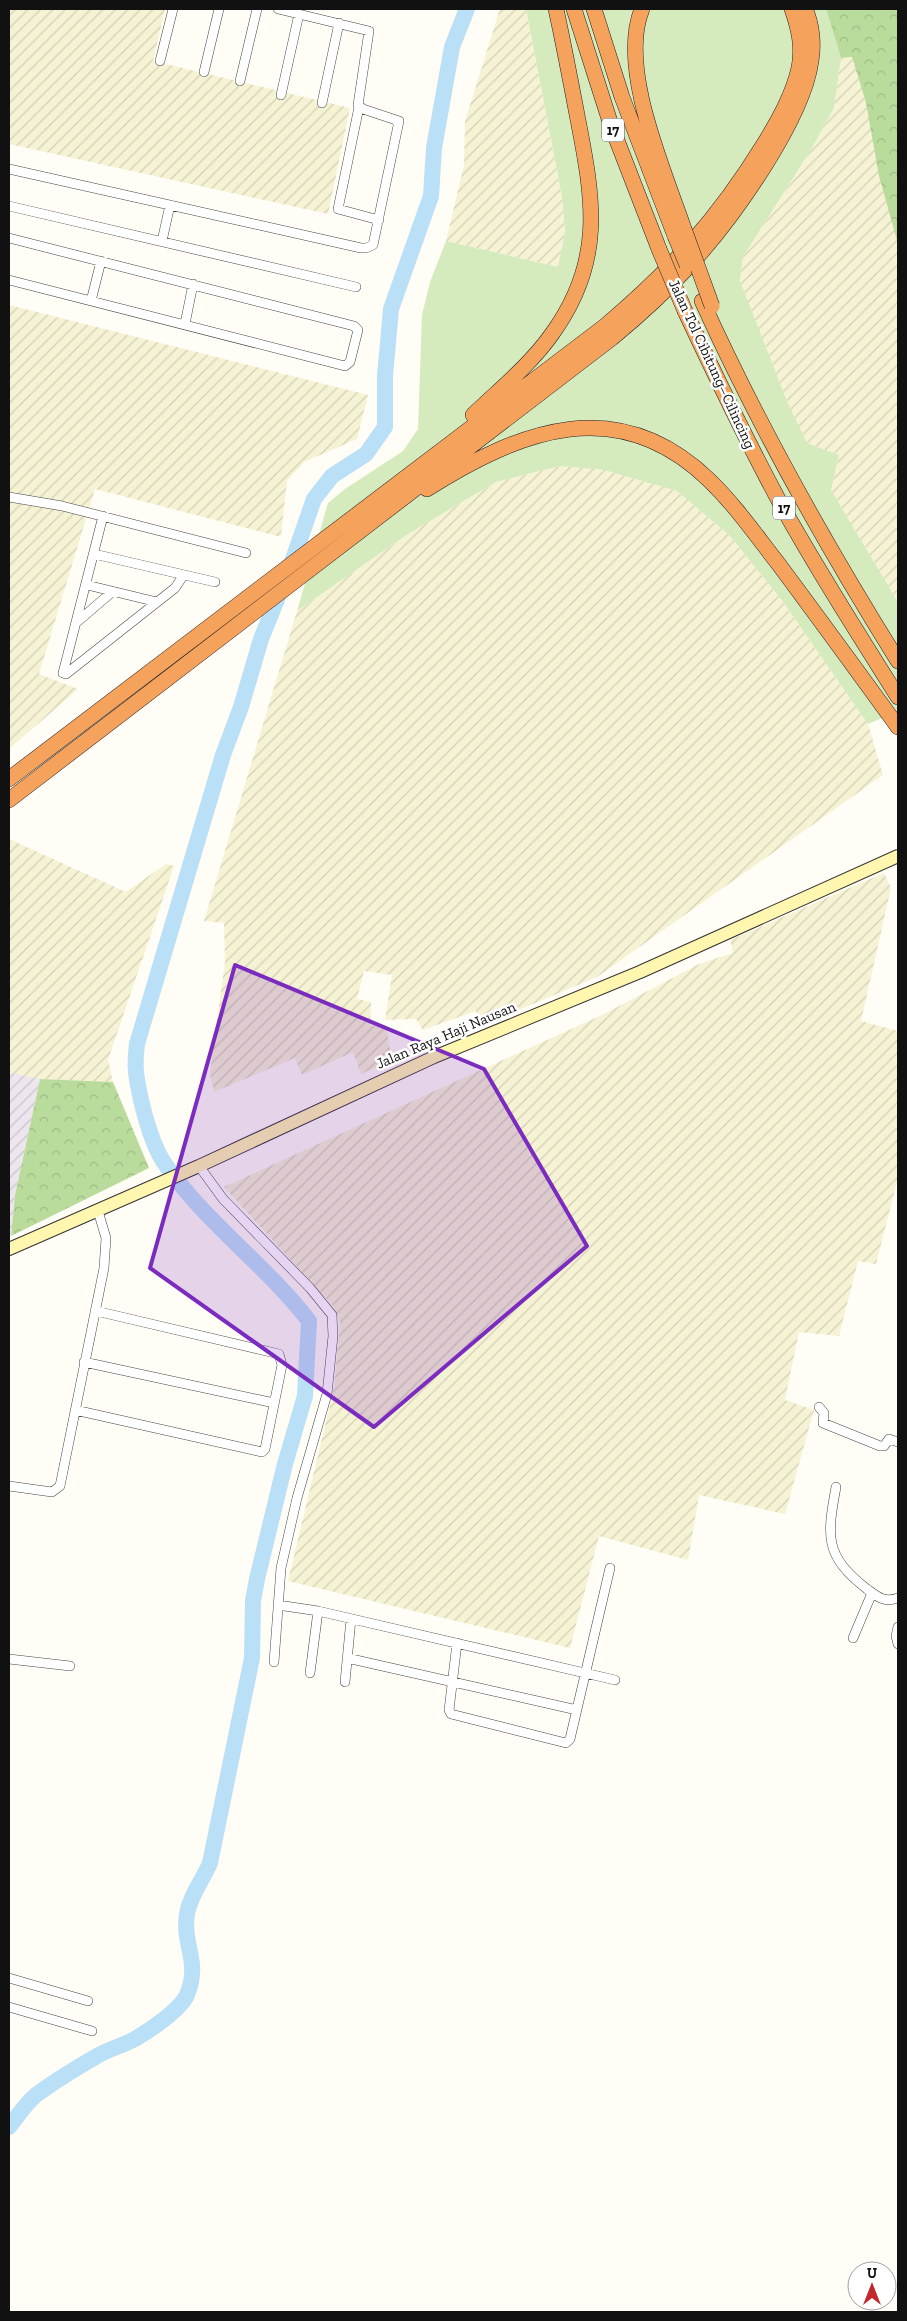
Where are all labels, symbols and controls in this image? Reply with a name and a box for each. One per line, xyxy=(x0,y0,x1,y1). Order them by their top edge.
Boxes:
road number: 17 xyxy=(602,118,624,142)
street label: Jalan Tol Cibitung–Cilincing xyxy=(665,276,759,452)
road number: 17 xyxy=(773,496,795,520)
street label: Jalan Raya Haji Nausan xyxy=(373,997,519,1073)
north arrow xyxy=(847,2261,897,2311)
text: U xyxy=(867,2265,877,2282)

